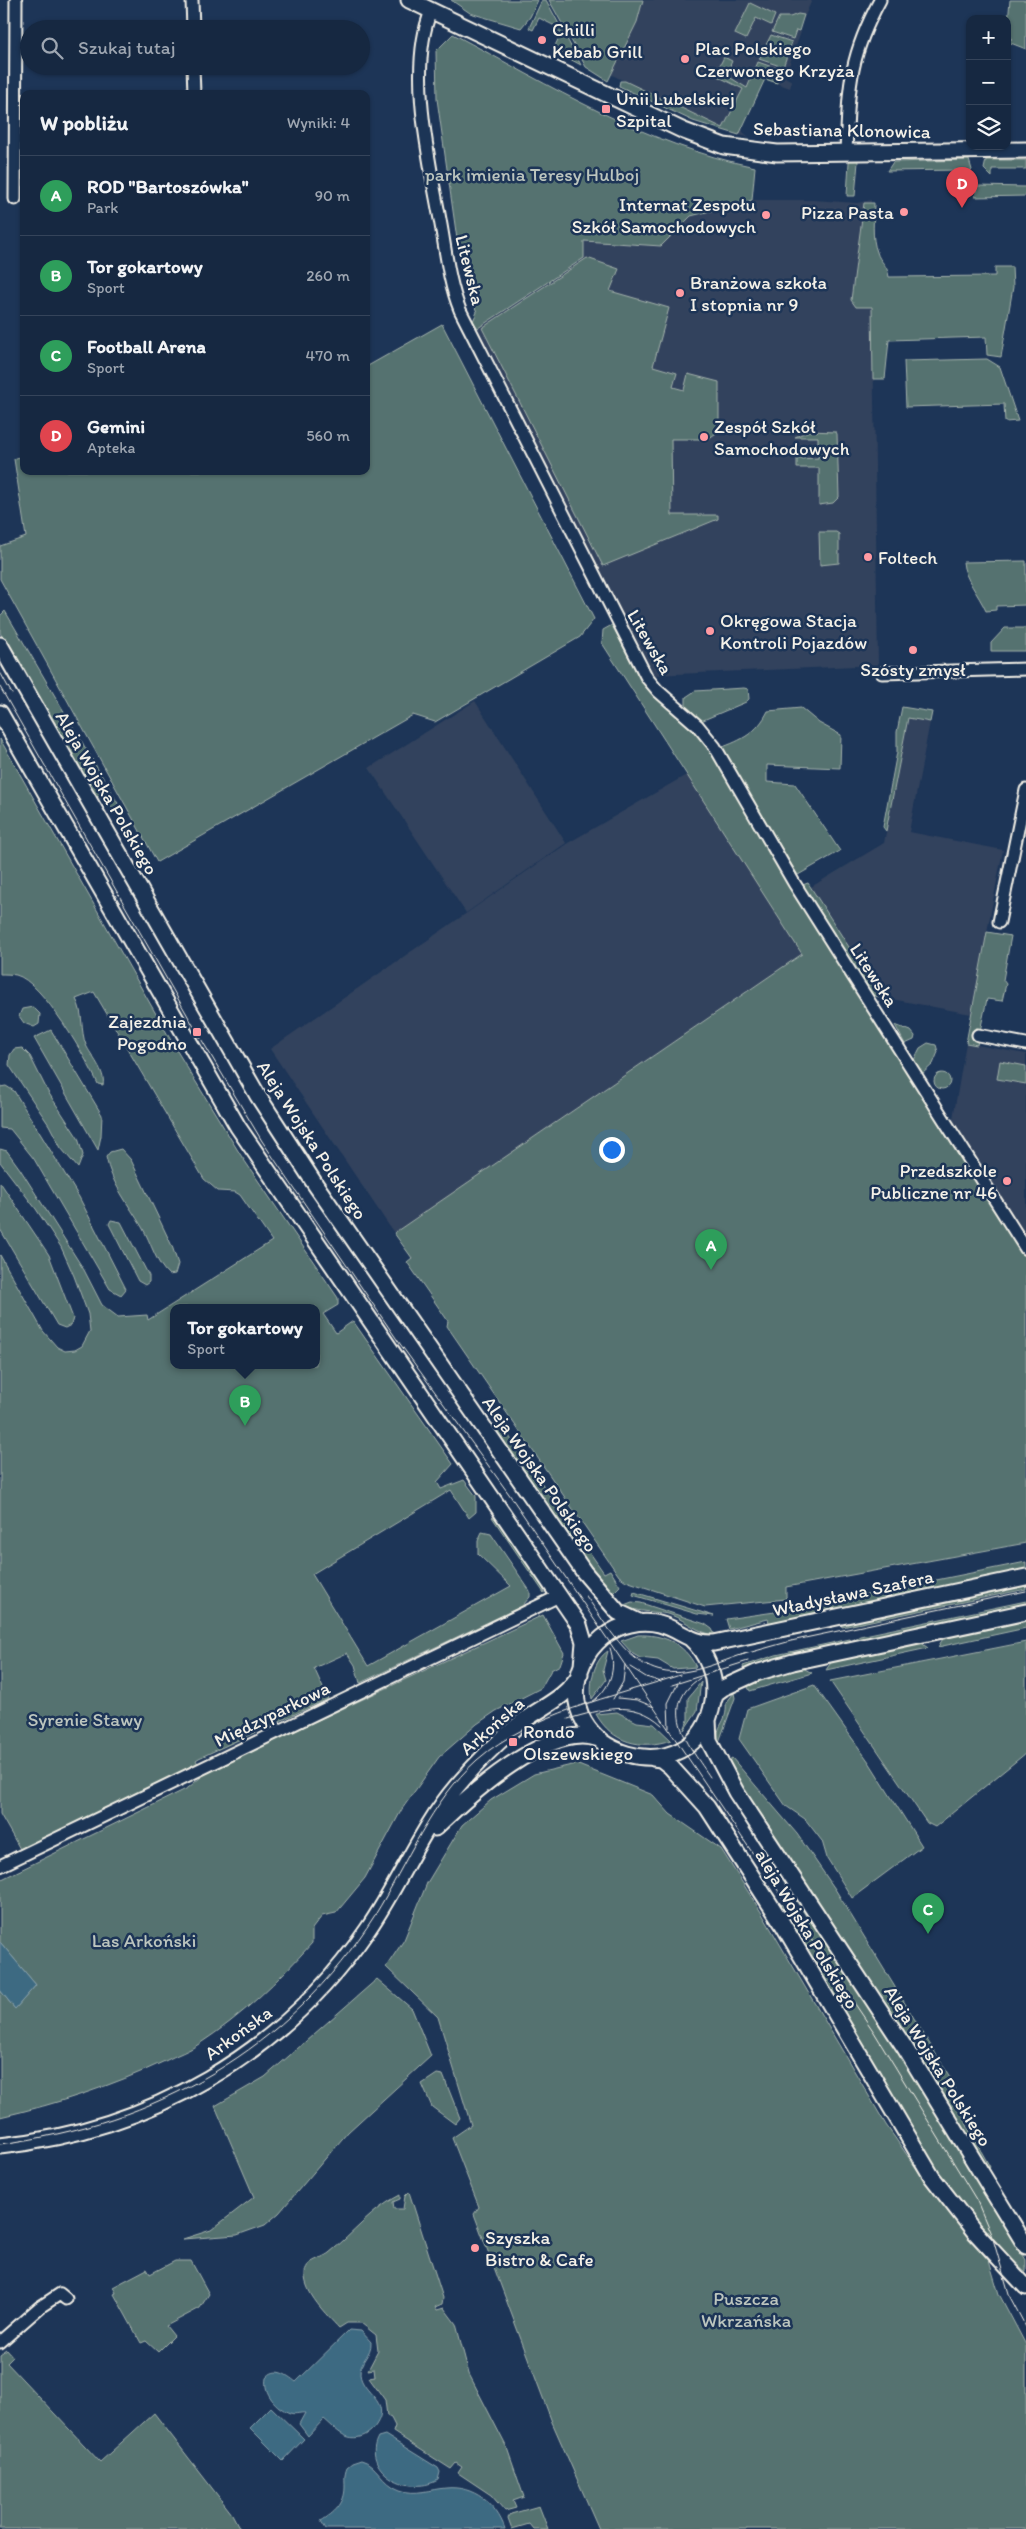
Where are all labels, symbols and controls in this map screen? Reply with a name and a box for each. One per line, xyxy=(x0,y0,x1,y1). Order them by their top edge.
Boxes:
map controls xyxy=(966,15,1011,150)
button: + xyxy=(966,15,1011,60)
place label: Chilli Kebab Grill xyxy=(552,18,643,63)
search box xyxy=(20,20,370,75)
icon: search xyxy=(38,34,66,62)
marker: Chilli Kebab Grill xyxy=(536,34,548,46)
text: Szukaj tutaj xyxy=(78,36,175,59)
place label: Plac Polskiego Czerwonego Krzyża xyxy=(695,37,855,82)
marker: Plac Polskiego Czerwonego Krzyża xyxy=(679,53,691,65)
button: − xyxy=(966,60,1011,105)
place label: Unii Lubelskiej Szpital xyxy=(616,87,735,132)
marker: Unii Lubelskiej Szpital xyxy=(600,103,612,115)
button: layers xyxy=(966,105,1011,150)
text: W pobliżu xyxy=(40,110,128,135)
text: Wyniki: 4 xyxy=(287,113,350,132)
street label: Sebastiana Klonowica xyxy=(753,117,931,143)
park label: park imienia Teresy Hulboj xyxy=(425,163,639,186)
pin: D xyxy=(946,167,978,208)
text: ROD "Bartoszówka" xyxy=(87,175,249,198)
text: A xyxy=(51,186,61,205)
text: 90 m xyxy=(315,186,350,205)
place label: Internat Zespołu Szkół Samochodowych xyxy=(572,193,757,238)
text: Park xyxy=(87,198,118,217)
place label: Pizza Pasta xyxy=(801,201,894,224)
marker: Pizza Pasta xyxy=(898,206,910,218)
marker: Internat Zespołu Szkół Samochodowych xyxy=(760,209,772,221)
street label: Litewska xyxy=(450,232,490,308)
text: Tor gokartowy xyxy=(87,255,203,278)
text: B xyxy=(51,266,61,285)
text: 260 m xyxy=(306,266,350,285)
place label: Branżowa szkoła I stopnia nr 9 xyxy=(690,271,827,316)
text: Sport xyxy=(87,278,125,297)
marker: Branżowa szkoła I stopnia nr 9 xyxy=(674,287,686,299)
text: Football Arena xyxy=(87,335,206,358)
text: C xyxy=(51,346,61,365)
text: 470 m xyxy=(306,346,350,365)
text: Sport xyxy=(87,358,125,377)
text: Gemini xyxy=(87,415,145,438)
place label: Zespół Szkół Samochodowych xyxy=(714,415,850,460)
text: D xyxy=(51,426,61,445)
text: 560 m xyxy=(306,426,350,445)
marker: Zespół Szkół Samochodowych xyxy=(698,431,710,443)
text: Apteka xyxy=(87,438,135,457)
place label: Foltech xyxy=(878,546,938,569)
marker: Foltech xyxy=(862,551,874,563)
street label: Litewska xyxy=(622,605,678,679)
place label: Okręgowa Stacja Kontroli Pojazdów xyxy=(720,609,867,654)
marker: Okręgowa Stacja Kontroli Pojazdów xyxy=(704,625,716,637)
marker: Szósty zmysł xyxy=(907,644,919,656)
place label: Szósty zmysł xyxy=(860,658,966,681)
street label: Aleja Wojska Polskiego xyxy=(51,707,163,879)
street label: Litewska xyxy=(845,939,903,1011)
place label: Zajezdnia Pogodno xyxy=(108,1010,187,1055)
marker: Zajezdnia Pogodno xyxy=(191,1026,203,1038)
street label: Aleja Wojska Polskiego xyxy=(252,1056,372,1224)
your location xyxy=(599,1137,625,1163)
place label: Przedszkole Publiczne nr 46 xyxy=(870,1159,997,1204)
marker: Przedszkole Publiczne nr 46 xyxy=(1001,1175,1013,1187)
pin: A xyxy=(695,1229,727,1270)
popup xyxy=(170,1304,320,1369)
text: Tor gokartowy xyxy=(187,1316,303,1339)
text: Sport xyxy=(187,1339,225,1358)
pin: B xyxy=(229,1385,261,1426)
street label: Aleja Wojska Polskiego xyxy=(477,1392,603,1556)
street label: Władysława Szafera xyxy=(770,1565,936,1621)
street label: Międzyparkowa xyxy=(210,1676,334,1752)
street label: Arkońska xyxy=(455,1692,529,1760)
park label: Syrenie Stawy xyxy=(28,1708,142,1731)
place label: Rondo Olszewskiego xyxy=(523,1720,633,1765)
marker: Rondo Olszewskiego xyxy=(507,1736,519,1748)
street label: aleja Wojska Polskiego xyxy=(750,1845,864,2013)
pin: C xyxy=(912,1893,944,1934)
park label: Las Arkoński xyxy=(92,1929,196,1952)
street label: Aleja Wojska Polskiego xyxy=(879,1981,997,2151)
street label: Arkońska xyxy=(200,2001,276,2065)
place label: Szyszka Bistro & Cafe xyxy=(485,2226,594,2271)
marker: Szyszka Bistro & Cafe xyxy=(469,2242,481,2254)
park label: Puszcza Wkrzańska xyxy=(701,2287,791,2332)

